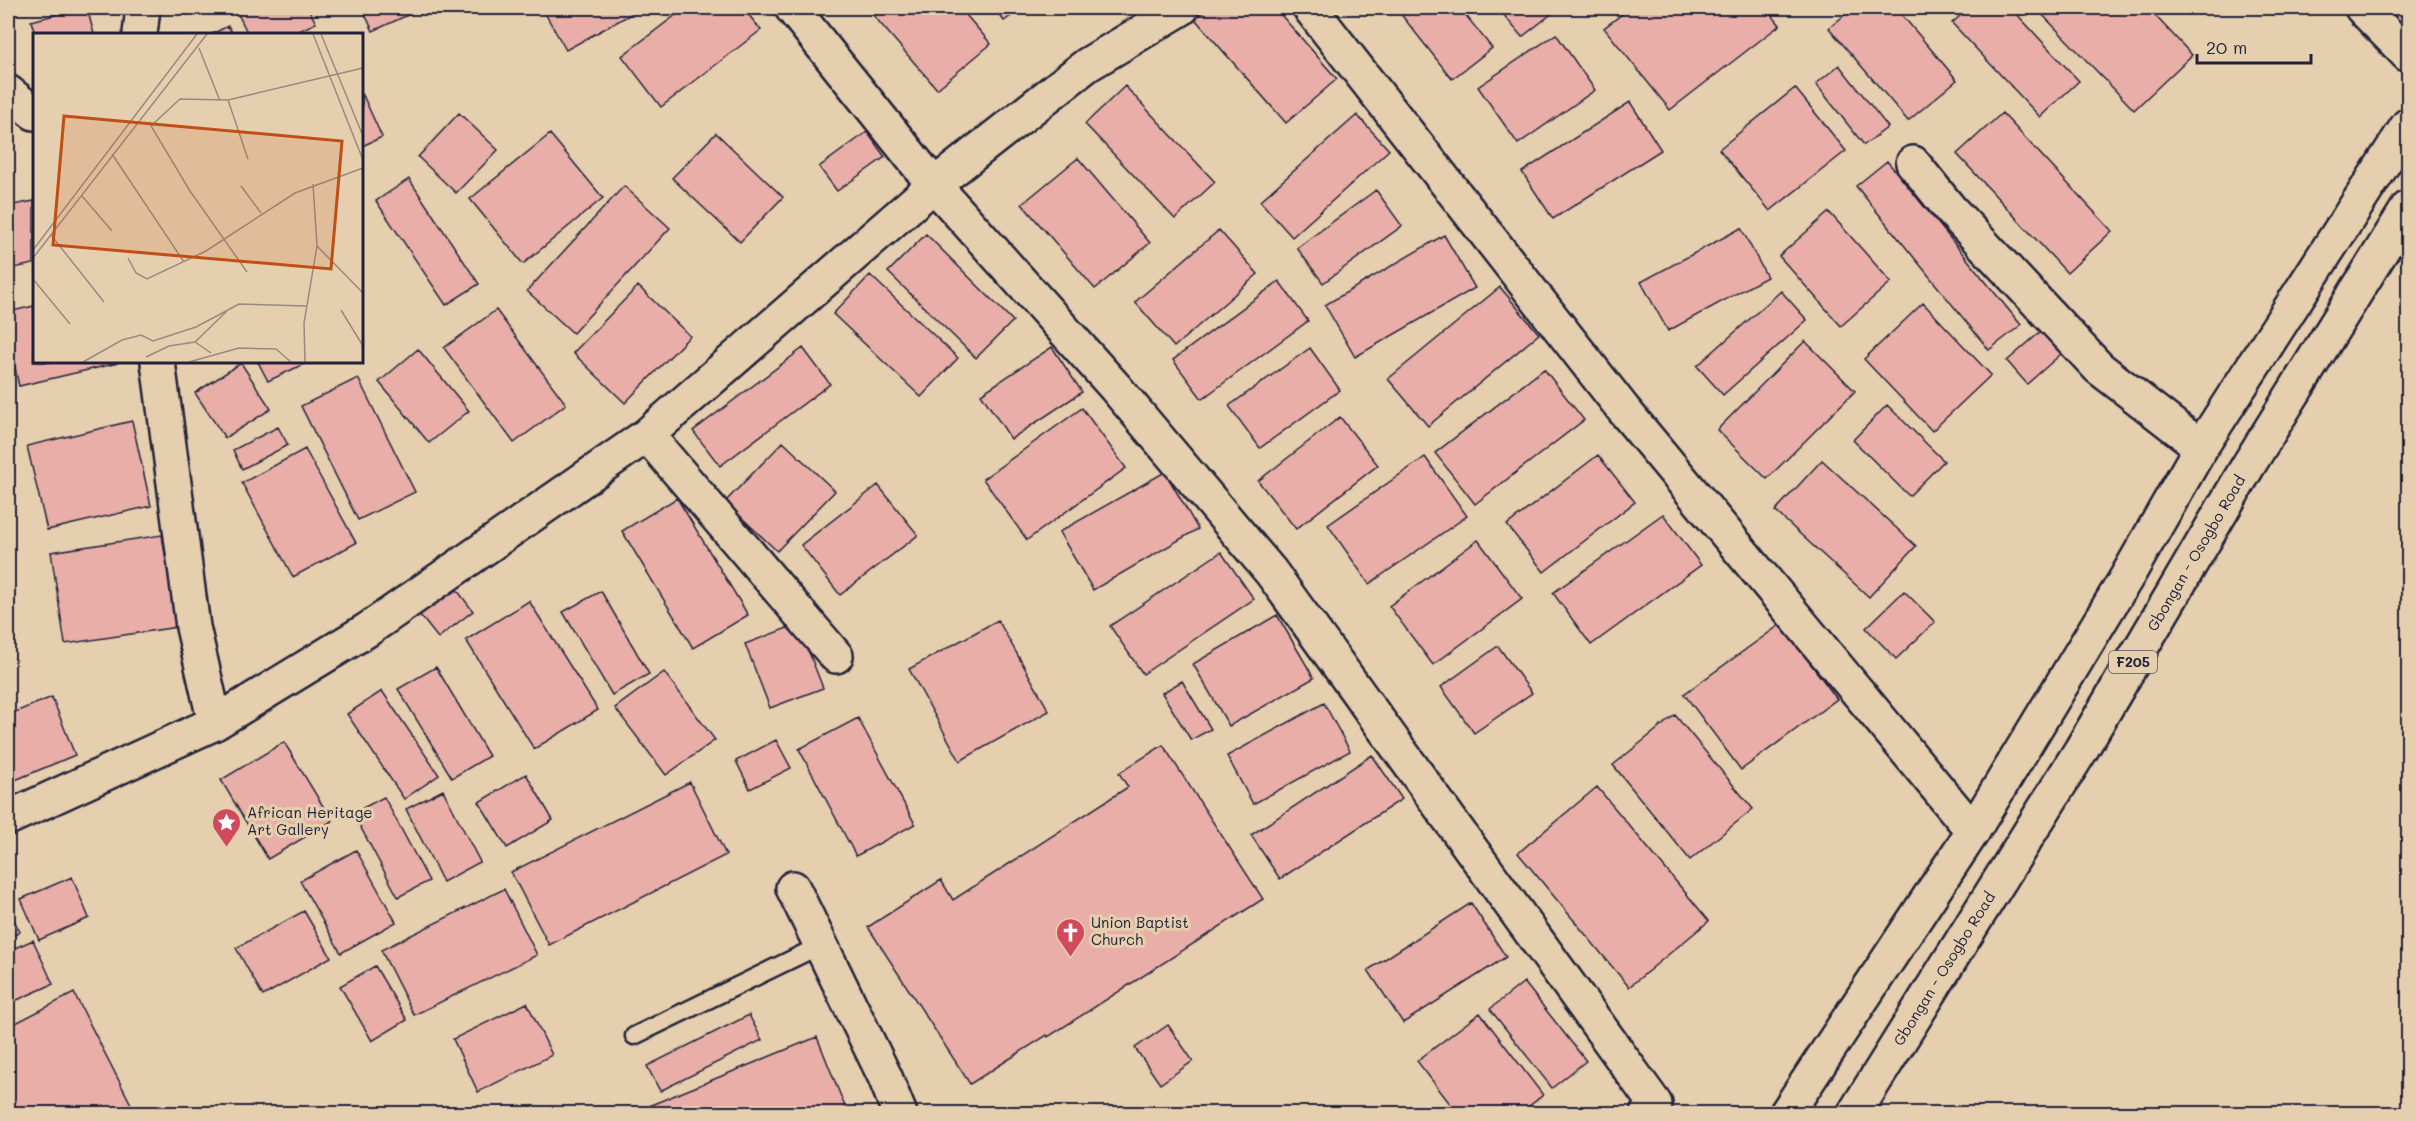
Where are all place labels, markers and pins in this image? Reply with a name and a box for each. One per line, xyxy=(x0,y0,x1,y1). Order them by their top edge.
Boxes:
place label: African Heritage Art Gallery xyxy=(247,802,373,839)
place icon: African Heritage Art Gallery xyxy=(210,806,242,848)
place label: Union Baptist Church xyxy=(1091,912,1189,949)
church icon: Union Baptist Church xyxy=(1054,916,1086,958)

